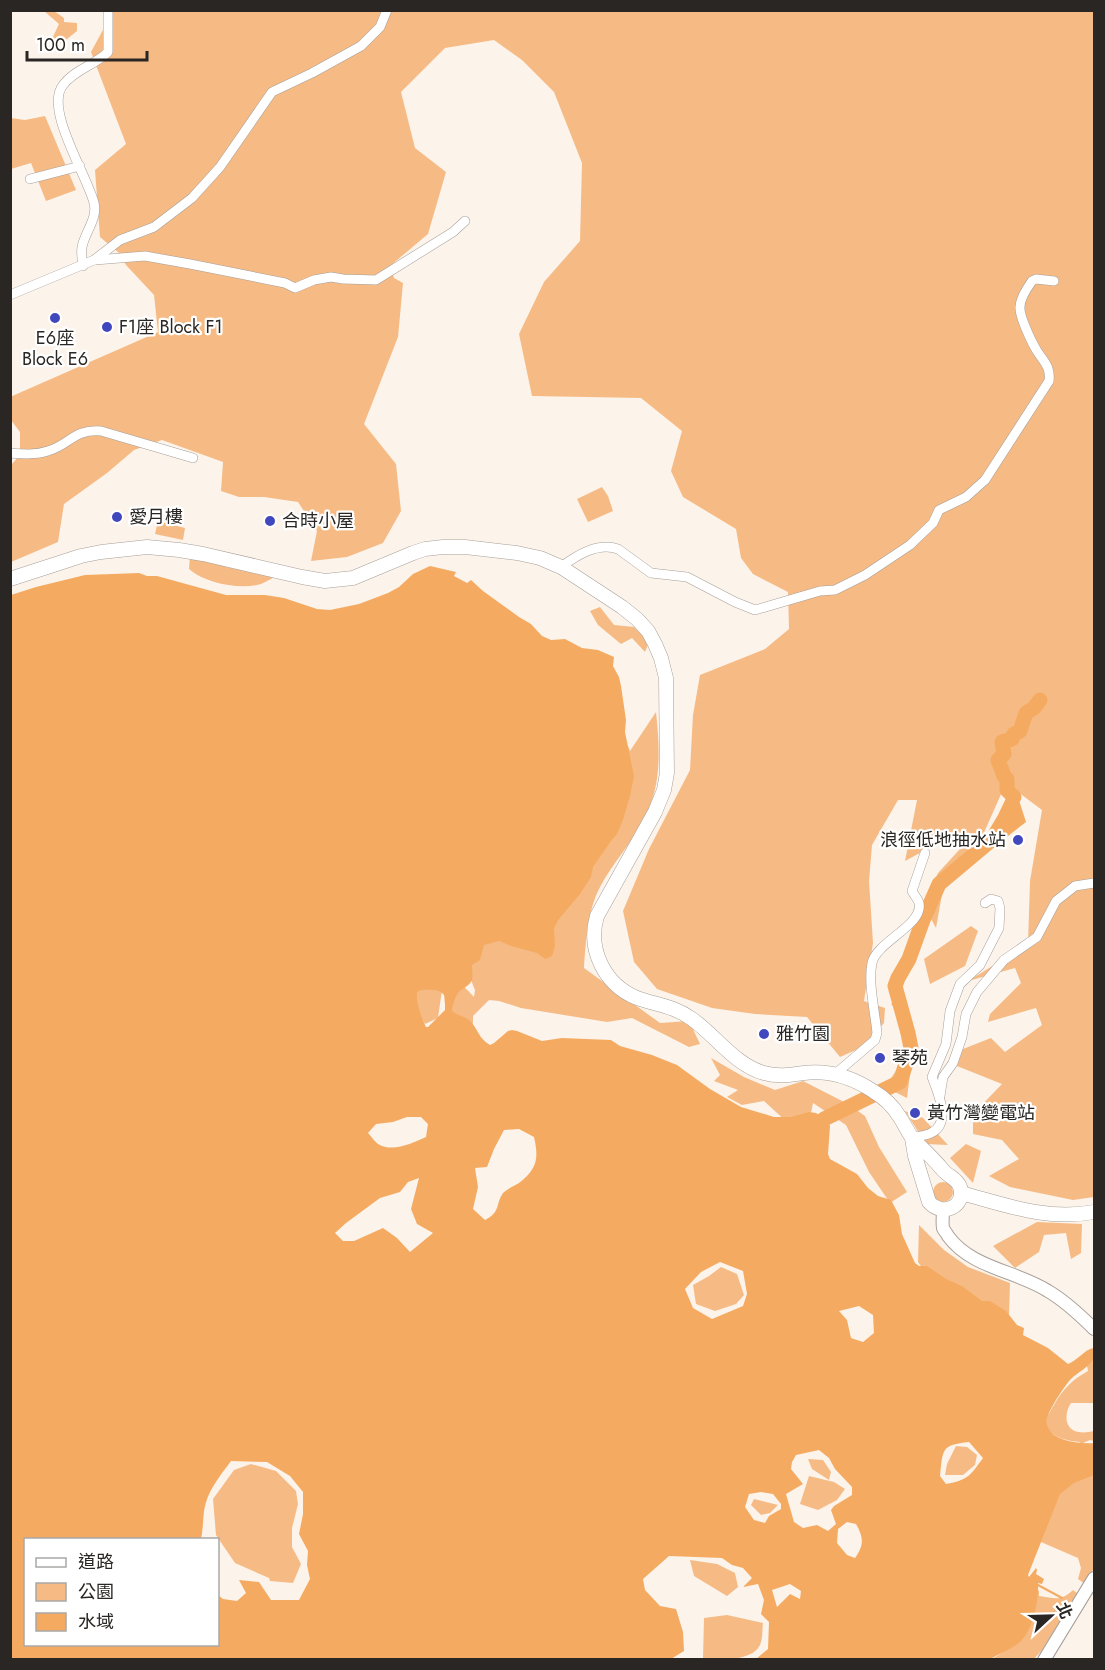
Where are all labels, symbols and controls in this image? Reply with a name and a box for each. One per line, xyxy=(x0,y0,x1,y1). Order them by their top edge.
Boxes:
scale bar xyxy=(27,24,147,62)
text: 100 m xyxy=(36,32,85,58)
marker: E6座 Block E6 xyxy=(48,311,62,325)
place label: F1座 Block F1 xyxy=(119,314,223,340)
marker: F1座 Block F1 xyxy=(100,320,114,334)
place label: E6座 Block E6 xyxy=(22,325,88,372)
place label: 愛月樓 xyxy=(129,504,183,530)
place label: 合時小屋 xyxy=(282,508,354,534)
marker: 愛月樓 xyxy=(110,510,124,524)
marker: 合時小屋 xyxy=(263,514,277,528)
place label: 浪徑低地抽水站 xyxy=(880,827,1006,853)
marker: 浪徑低地抽水站 xyxy=(1011,833,1025,847)
place label: 雅竹園 xyxy=(776,1021,830,1047)
marker: 雅竹園 xyxy=(757,1027,771,1041)
place label: 琴苑 xyxy=(892,1045,928,1071)
marker: 琴苑 xyxy=(873,1051,887,1065)
place label: 黃竹灣變電站 xyxy=(927,1100,1035,1126)
marker: 黃竹灣變電站 xyxy=(908,1106,922,1120)
legend xyxy=(24,1538,219,1646)
text: 道路 xyxy=(78,1549,114,1575)
text: 公園 xyxy=(78,1579,114,1605)
north arrow xyxy=(1021,1586,1081,1646)
text: 北 xyxy=(1051,1599,1078,1622)
text: 水域 xyxy=(78,1609,114,1635)

